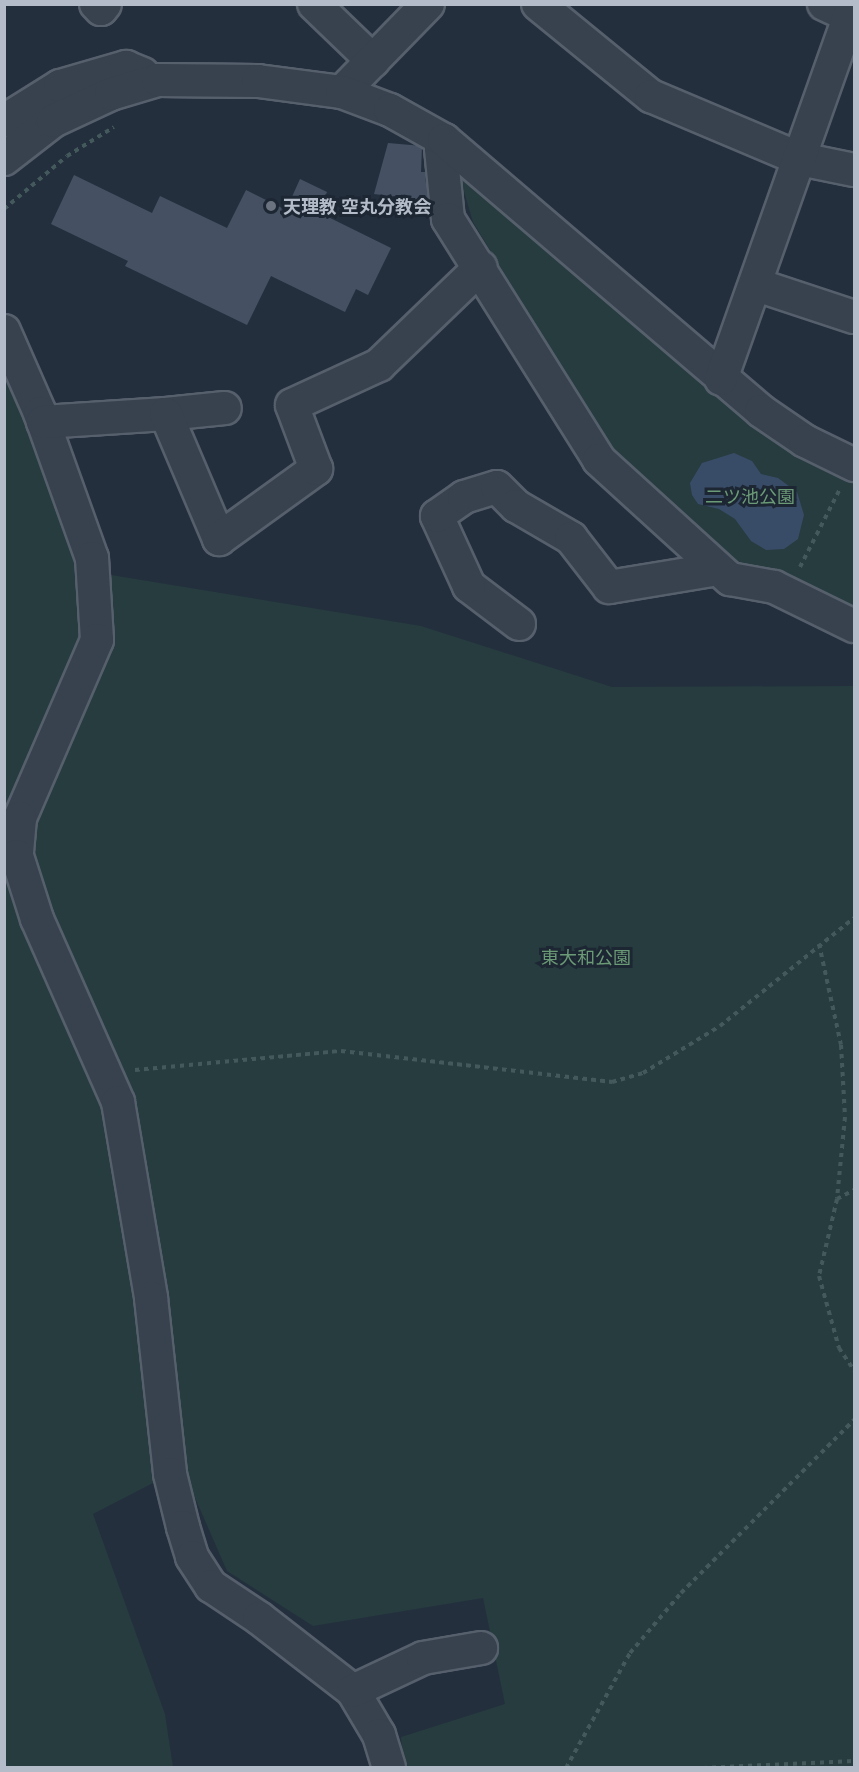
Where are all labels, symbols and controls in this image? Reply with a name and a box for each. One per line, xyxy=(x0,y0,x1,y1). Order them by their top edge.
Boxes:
place label: 天理教 空丸分教会 xyxy=(283,195,431,217)
marker: 天理教 空丸分教会 xyxy=(264,199,278,213)
park label: 二ツ池公園 xyxy=(705,485,795,507)
park label: 東大和公園 xyxy=(541,946,631,968)

